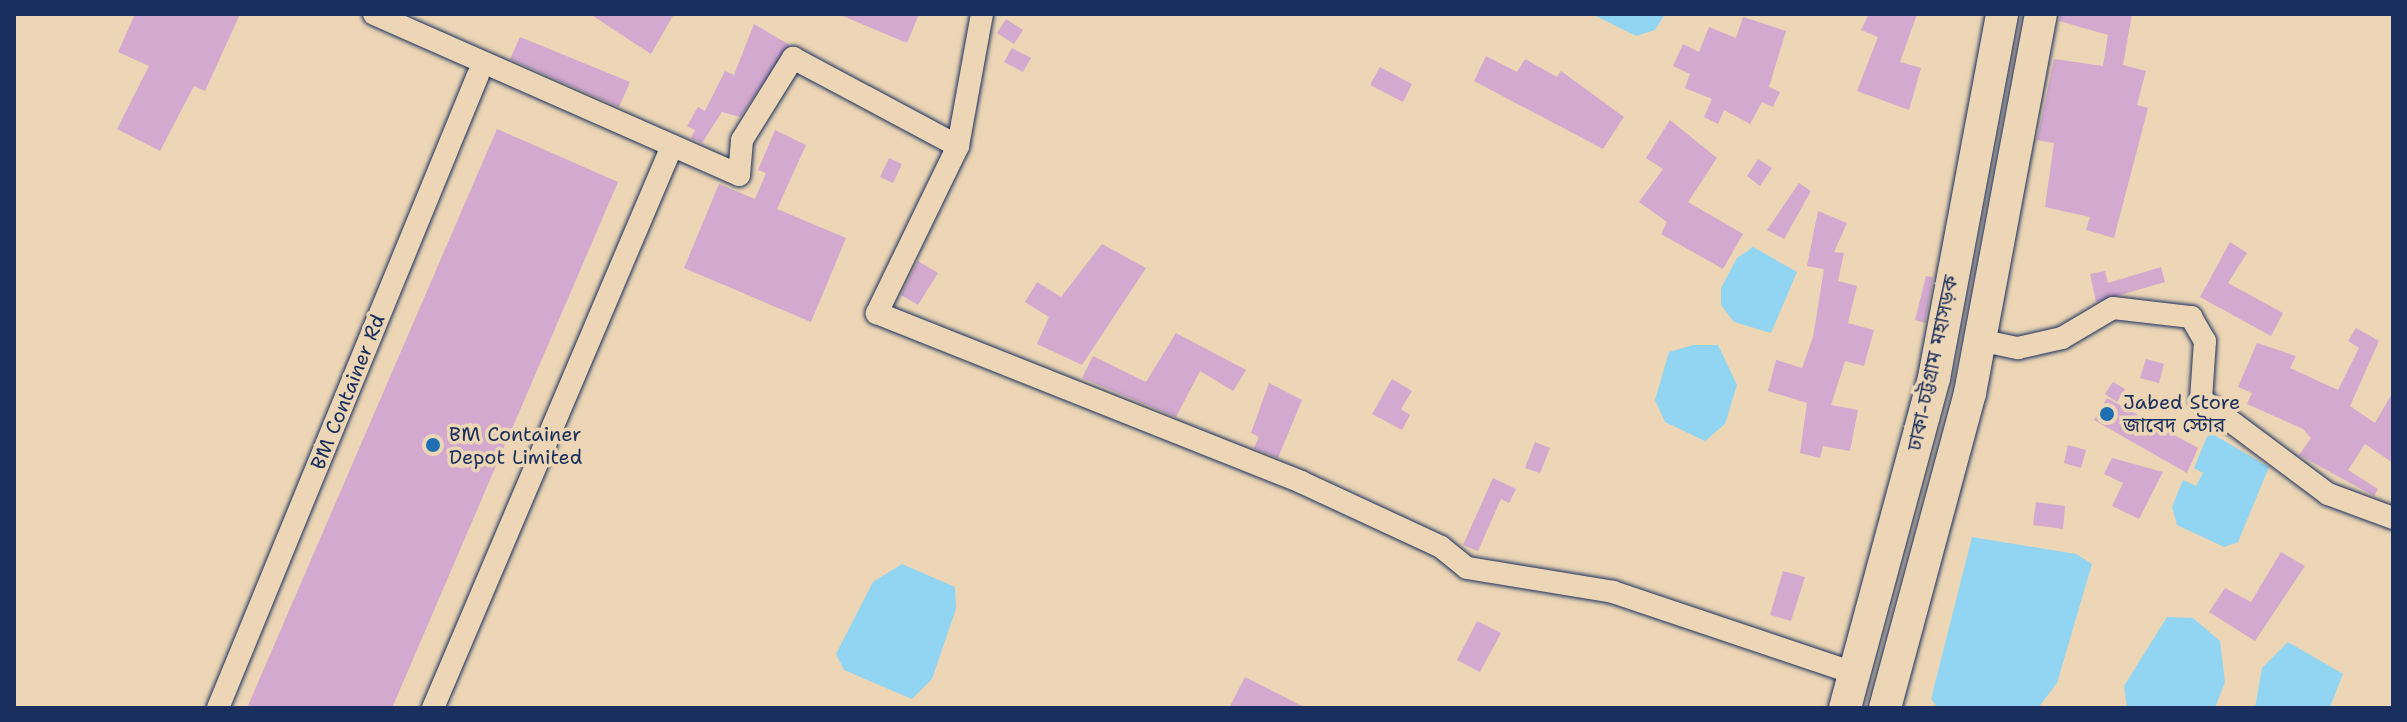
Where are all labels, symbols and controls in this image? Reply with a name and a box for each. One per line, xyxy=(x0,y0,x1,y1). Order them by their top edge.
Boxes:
street label: ঢাকা-চট্টগ্রাম মহাসড়ক xyxy=(1903,273,1963,453)
street label: BM Container Rd xyxy=(306,311,390,473)
place label: Jabed Store জাবেদ স্টোর xyxy=(2123,390,2240,437)
marker: Jabed Store জাবেদ স্টোর xyxy=(2098,405,2116,423)
place label: BM Container Depot Limited xyxy=(449,422,582,469)
marker: BM Container Depot Limited xyxy=(424,436,442,454)

